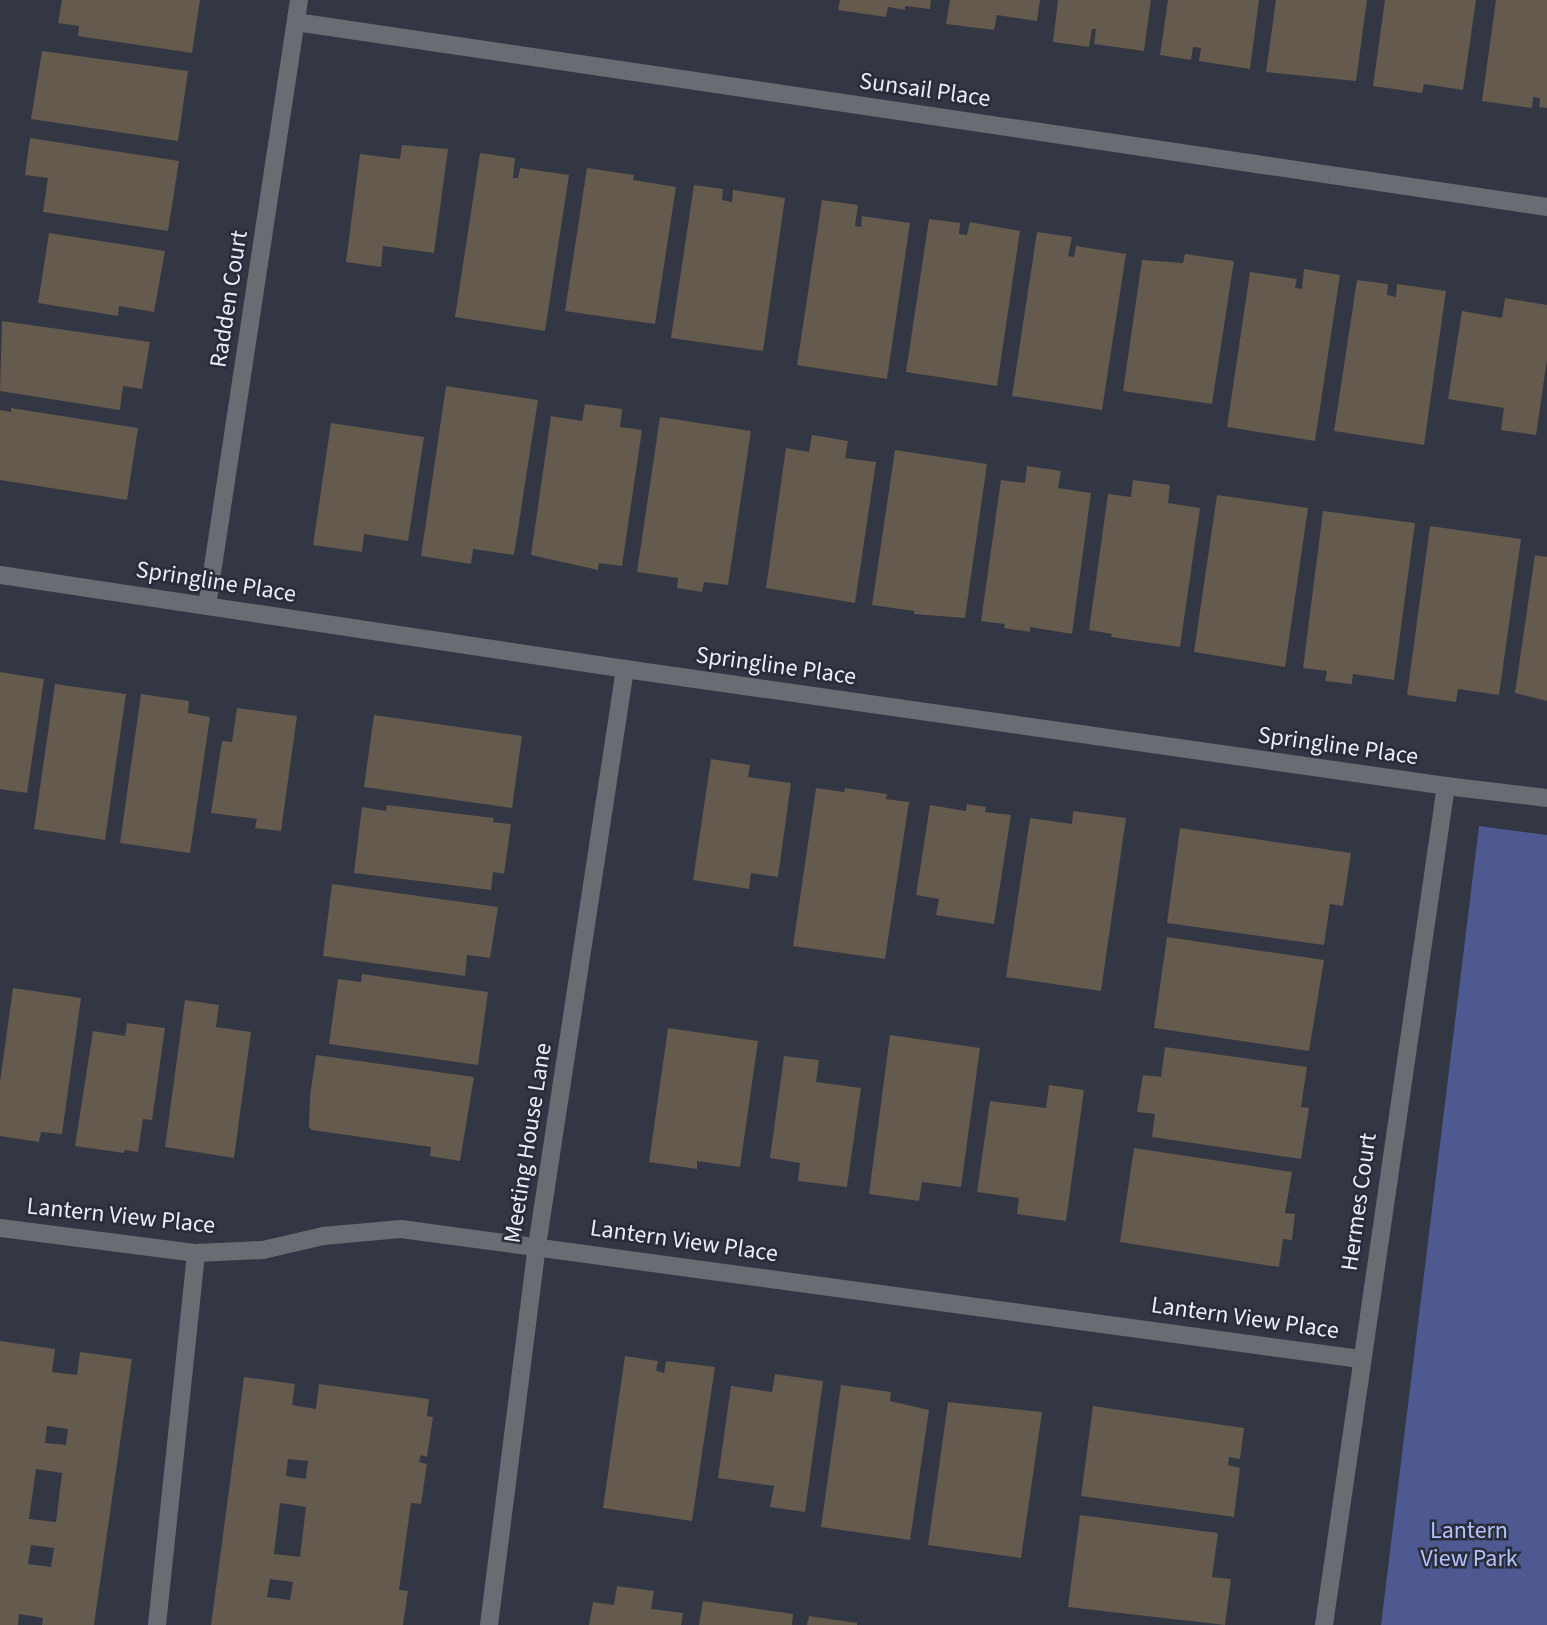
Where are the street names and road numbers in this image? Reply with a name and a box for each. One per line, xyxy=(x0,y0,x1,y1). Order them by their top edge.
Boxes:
street label: Sunsail Place xyxy=(858,67,992,113)
street label: Radden Court xyxy=(204,228,254,370)
street label: Springline Place xyxy=(134,555,298,609)
street label: Springline Place xyxy=(694,640,858,692)
street label: Springline Place xyxy=(1256,720,1420,772)
street label: Meeting House Lane xyxy=(498,1041,558,1245)
street label: Hermes Court xyxy=(1335,1131,1383,1273)
street label: Lantern View Place xyxy=(25,1192,217,1240)
street label: Lantern View Place xyxy=(588,1214,780,1268)
street label: Lantern View Place xyxy=(1149,1291,1341,1345)

